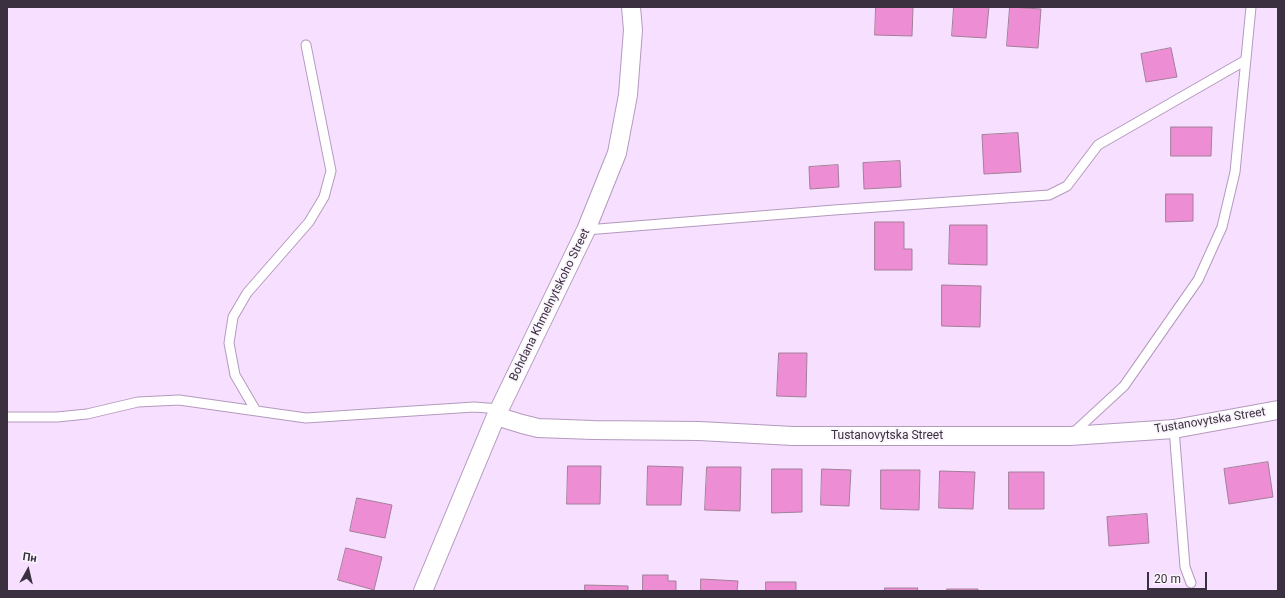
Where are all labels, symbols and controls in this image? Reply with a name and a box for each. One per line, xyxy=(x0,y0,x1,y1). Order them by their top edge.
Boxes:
street label: Bohdana Khmelnytskoho Street xyxy=(507,226,593,384)
street label: Tustanovytska Street xyxy=(1154,405,1266,437)
street label: Tustanovytska Street xyxy=(831,429,943,443)
north arrow xyxy=(8,550,48,590)
text: Пн xyxy=(22,550,38,565)
scale bar xyxy=(1149,564,1209,590)
text: 20 m xyxy=(1154,572,1181,586)

